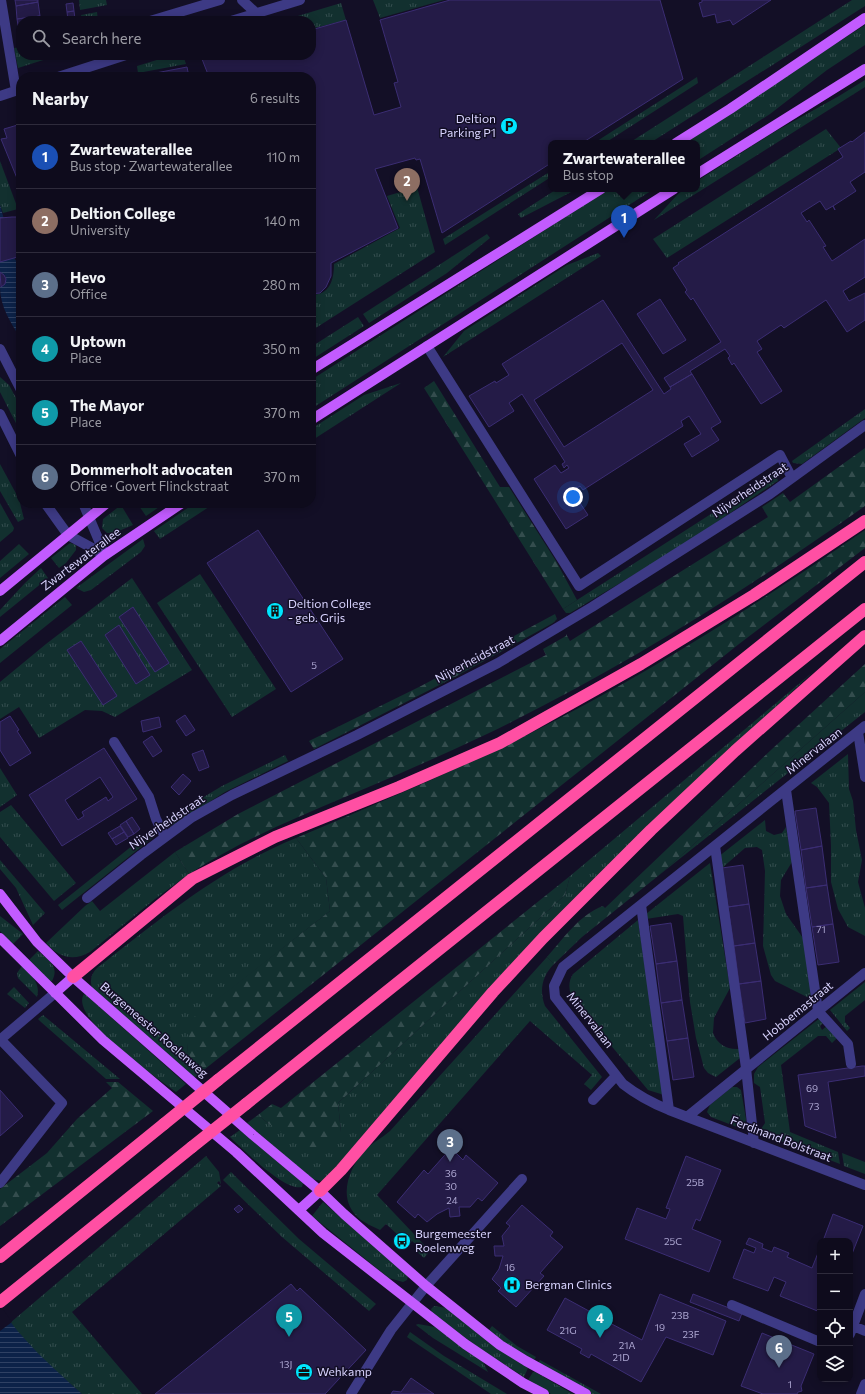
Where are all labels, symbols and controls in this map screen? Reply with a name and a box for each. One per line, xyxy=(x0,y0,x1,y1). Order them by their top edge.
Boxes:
search box xyxy=(16,16,316,60)
icon: search xyxy=(30,27,52,49)
text: Search here xyxy=(62,29,141,47)
text: Nearby xyxy=(32,88,89,109)
text: 6 results xyxy=(250,90,300,106)
place label: Deltion Parking P1 xyxy=(439,111,496,139)
parking icon: Deltion Parking P1 xyxy=(499,116,519,136)
text: Zwartewaterallee xyxy=(70,140,192,158)
popup xyxy=(548,140,700,192)
text: 1 xyxy=(42,149,48,165)
text: 110 m xyxy=(267,149,300,165)
text: Zwartewaterallee xyxy=(563,149,685,167)
text: Bus stop · Zwartewaterallee xyxy=(70,158,232,174)
text: Bus stop xyxy=(563,167,613,183)
pin: 2 xyxy=(394,168,420,201)
text: Deltion College xyxy=(70,204,175,222)
pin: 1 xyxy=(611,205,637,238)
text: 2 xyxy=(41,213,49,229)
text: 140 m xyxy=(264,213,300,229)
text: University xyxy=(70,222,130,238)
text: Hevo xyxy=(70,268,106,286)
text: 3 xyxy=(41,277,49,293)
text: 280 m xyxy=(263,277,300,293)
text: Office xyxy=(70,286,107,302)
text: Uptown xyxy=(70,332,126,350)
text: 4 xyxy=(41,341,49,357)
text: 350 m xyxy=(263,341,300,357)
text: Place xyxy=(70,350,102,366)
text: The Mayor xyxy=(70,396,144,414)
text: 5 xyxy=(41,405,49,421)
text: 370 m xyxy=(263,405,300,421)
text: Place xyxy=(70,414,102,430)
street label: Nijverheidstraat xyxy=(709,459,790,520)
text: Dommerholt advocaten xyxy=(70,460,233,478)
text: 6 xyxy=(41,469,49,485)
text: 370 m xyxy=(263,469,300,485)
text: Office · Govert Flinckstraat xyxy=(70,478,229,494)
your location xyxy=(563,487,583,507)
street label: Zwartewaterallee xyxy=(38,524,123,593)
place label: Deltion College - geb. Grijs xyxy=(288,596,371,624)
building icon: Deltion College - geb. Grijs xyxy=(265,601,285,621)
street label: Nijverheidstraat xyxy=(432,631,517,685)
house number: 5 xyxy=(311,659,317,671)
street label: Minervalaan xyxy=(783,724,844,776)
street label: Nijverheidstraat xyxy=(126,791,207,852)
house number: 71 xyxy=(816,923,826,935)
street label: Hobbemastraat xyxy=(760,978,835,1043)
street label: Burgemeester Roelenweg xyxy=(98,979,212,1080)
street label: Minervalaan xyxy=(565,989,617,1050)
house number: 69 xyxy=(806,1082,818,1094)
house number: 73 xyxy=(809,1100,820,1112)
street label: Ferdinand Bolstraat xyxy=(729,1112,834,1164)
pin: 3 xyxy=(437,1129,463,1162)
house number: 36 xyxy=(445,1167,457,1179)
house number: 25B xyxy=(686,1176,704,1188)
house number: 30 xyxy=(445,1180,457,1192)
house number: 24 xyxy=(446,1194,458,1206)
place label: Burgemeester Roelenweg xyxy=(415,1226,492,1254)
bus stop icon: Burgemeester Roelenweg xyxy=(392,1231,412,1251)
house number: 25C xyxy=(664,1235,682,1247)
map controls xyxy=(817,1238,853,1382)
button: + xyxy=(817,1238,853,1274)
house number: 16 xyxy=(505,1261,515,1273)
button: − xyxy=(817,1274,853,1310)
hospital icon: Bergman Clinics xyxy=(502,1275,522,1295)
place label: Bergman Clinics xyxy=(525,1277,612,1291)
pin: 5 xyxy=(276,1304,302,1337)
pin: 4 xyxy=(587,1305,613,1338)
house number: 23B xyxy=(671,1309,689,1321)
button: locate xyxy=(817,1310,853,1346)
house number: 19 xyxy=(655,1321,665,1333)
house number: 21G xyxy=(559,1324,577,1336)
house number: 23F xyxy=(683,1328,700,1340)
pin: 6 xyxy=(766,1335,792,1368)
house number: 21A xyxy=(619,1339,635,1351)
button: layers xyxy=(817,1346,853,1382)
house number: 21D xyxy=(612,1351,630,1363)
house number: 13J xyxy=(280,1358,292,1370)
office icon: Wehkamp xyxy=(294,1362,314,1382)
place label: Wehkamp xyxy=(317,1364,372,1378)
house number: 1 xyxy=(788,1378,792,1390)

